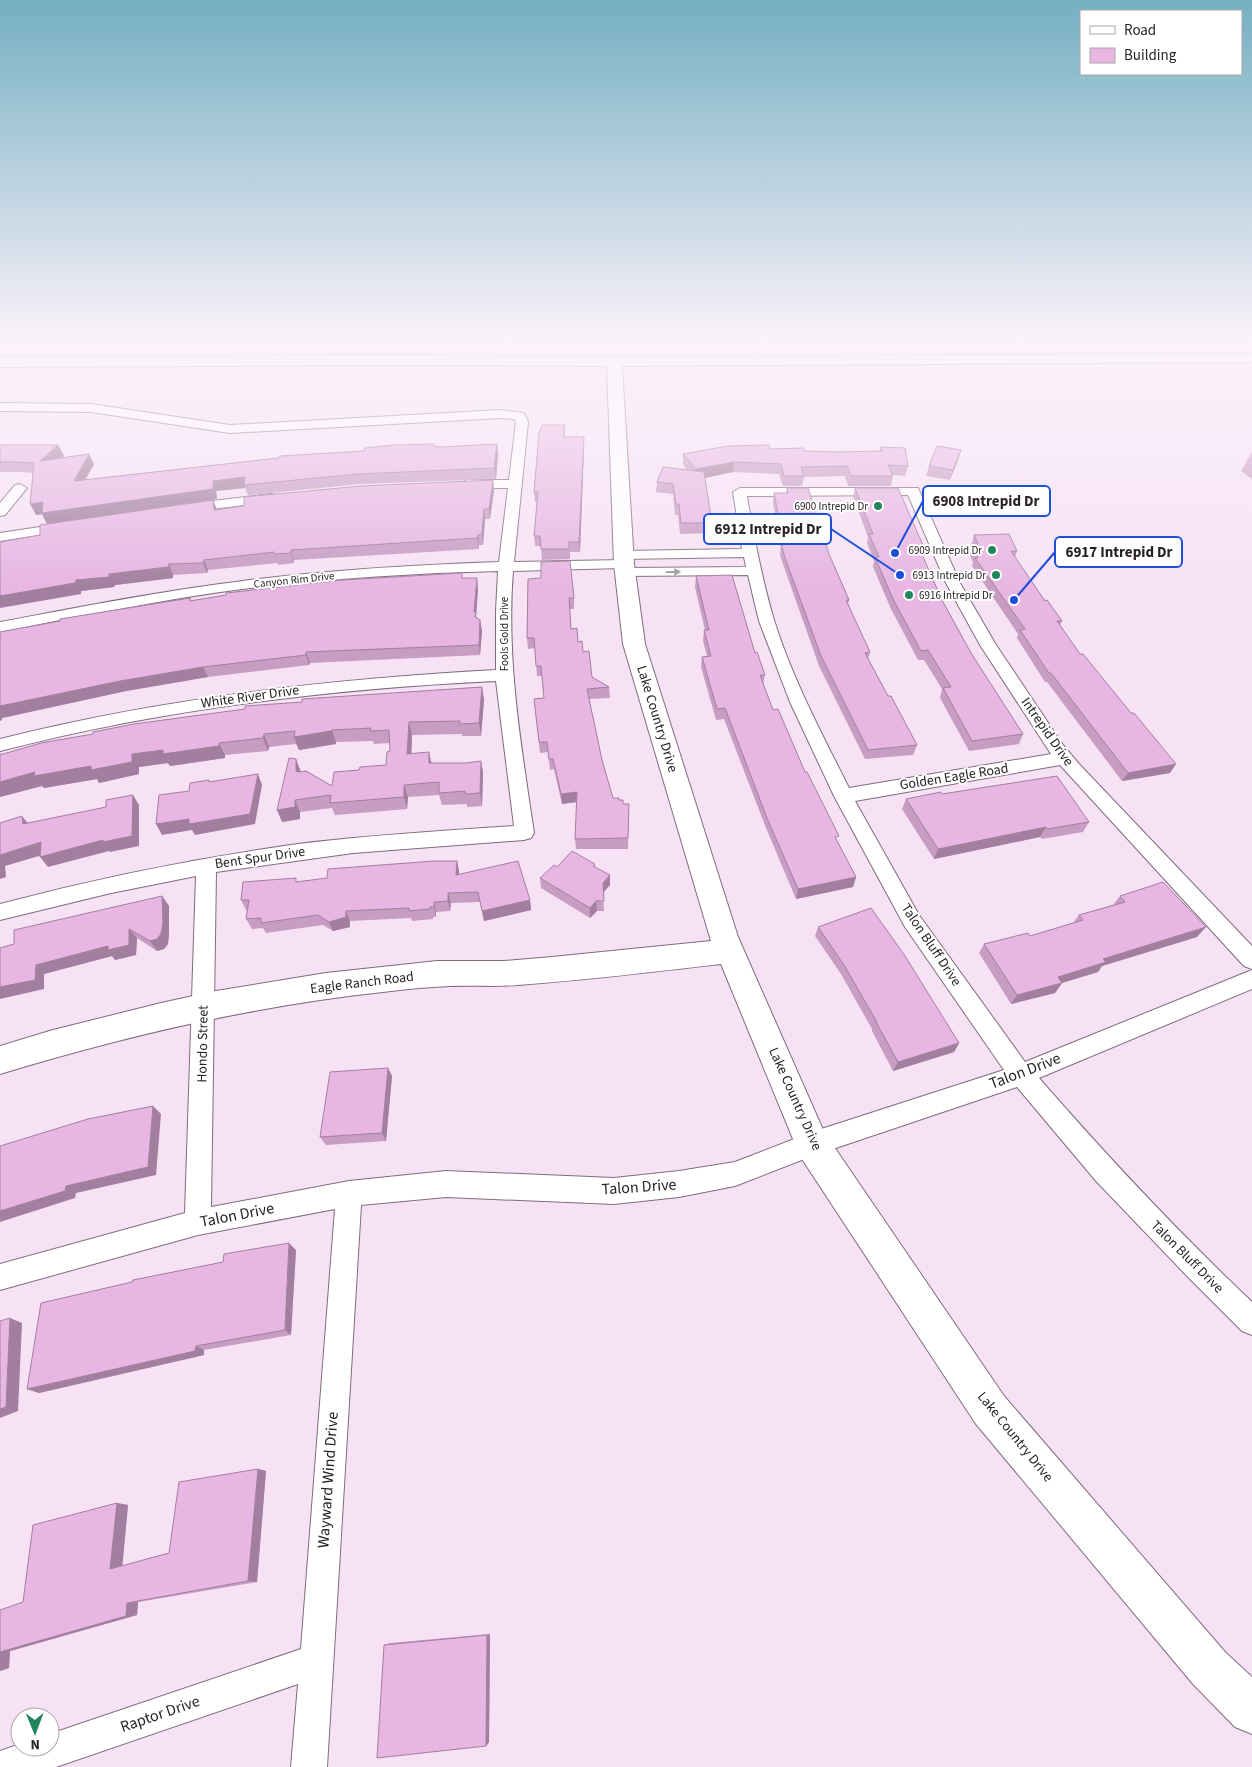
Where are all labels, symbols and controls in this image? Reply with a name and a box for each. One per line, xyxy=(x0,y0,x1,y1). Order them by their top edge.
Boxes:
legend xyxy=(1080,10,1242,75)
text: Road xyxy=(1124,20,1156,41)
text: Building xyxy=(1124,45,1177,66)
callout: 6908 Intrepid Dr xyxy=(923,486,1050,516)
text: 6908 Intrepid Dr xyxy=(933,491,1039,512)
place label: 6900 Intrepid Dr xyxy=(794,499,868,514)
marker: 6900 Intrepid Dr xyxy=(872,500,884,512)
callout: 6912 Intrepid Dr xyxy=(704,514,831,544)
text: 6912 Intrepid Dr xyxy=(715,519,821,540)
callout: 6917 Intrepid Dr xyxy=(1055,537,1182,567)
text: 6917 Intrepid Dr xyxy=(1066,542,1172,563)
place label: 6909 Intrepid Dr xyxy=(908,543,982,558)
marker: 6909 Intrepid Dr xyxy=(986,544,998,556)
street label: Canyon Rim Drive xyxy=(253,568,336,592)
one-way arrow xyxy=(666,568,682,576)
place label: 6913 Intrepid Dr xyxy=(912,568,986,583)
marker: 6913 Intrepid Dr xyxy=(990,569,1002,581)
place label: 6916 Intrepid Dr xyxy=(919,588,993,603)
marker: 6916 Intrepid Dr xyxy=(903,589,915,601)
street label: Fools Gold Drive xyxy=(497,596,512,671)
street label: Lake Country Drive xyxy=(631,663,683,775)
street label: White River Drive xyxy=(199,680,301,714)
street label: Intrepid Drive xyxy=(1016,694,1078,770)
street label: Golden Eagle Road xyxy=(898,759,1010,795)
street label: Bent Spur Drive xyxy=(213,842,307,874)
street label: Talon Bluff Drive xyxy=(896,900,966,990)
street label: Eagle Ranch Road xyxy=(309,967,415,999)
street label: Hondo Street xyxy=(192,1005,214,1083)
street label: Lake Country Drive xyxy=(763,1044,827,1154)
street label: Talon Drive xyxy=(986,1047,1064,1095)
street label: Talon Drive xyxy=(601,1173,677,1201)
street label: Talon Drive xyxy=(198,1197,276,1233)
street label: Talon Bluff Drive xyxy=(1146,1216,1228,1298)
street label: Lake Country Drive xyxy=(972,1388,1058,1486)
street label: Wayward Wind Drive xyxy=(312,1411,344,1549)
street label: Raptor Drive xyxy=(117,1690,203,1738)
north arrow xyxy=(10,1707,60,1757)
text: N xyxy=(30,1734,40,1754)

